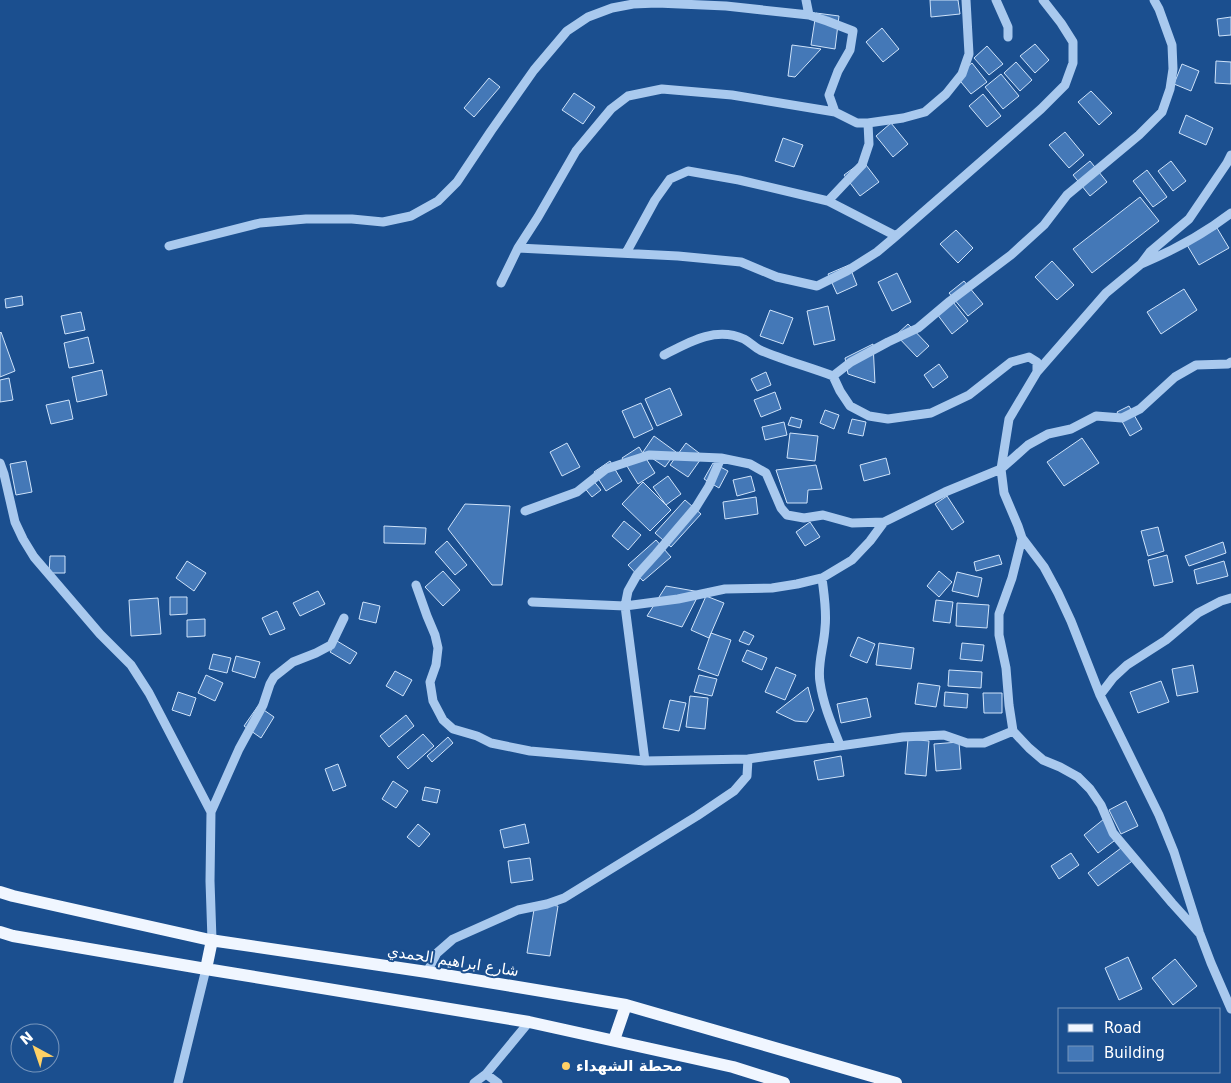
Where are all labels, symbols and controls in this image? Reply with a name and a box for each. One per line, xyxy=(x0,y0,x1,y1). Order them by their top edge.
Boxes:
street label: شارع ابراهيم الحمدي xyxy=(386,942,520,981)
legend xyxy=(1058,1008,1221,1073)
text: Road xyxy=(1104,1019,1142,1037)
north arrow xyxy=(10,1023,60,1073)
text: N xyxy=(17,1028,36,1048)
text: Building xyxy=(1104,1044,1165,1062)
place label: محطة الشهداء xyxy=(576,1057,682,1075)
marker: محطة الشهداء xyxy=(560,1060,572,1072)

